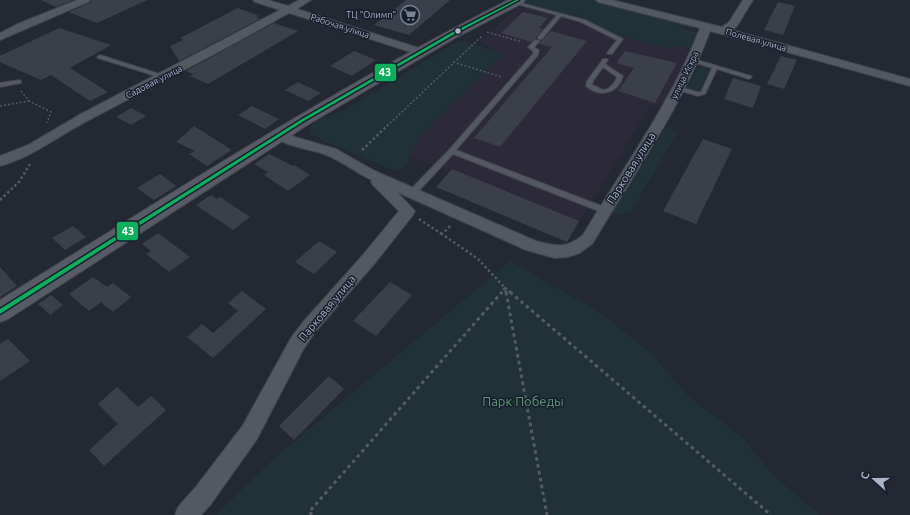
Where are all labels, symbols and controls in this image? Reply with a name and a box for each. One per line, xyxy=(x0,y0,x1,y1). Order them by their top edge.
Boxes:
supermarket icon: ТЦ "Олимп" xyxy=(399,4,421,26)
place label: ТЦ "Олимп" xyxy=(346,10,396,20)
street label: Рабочая улица xyxy=(309,12,371,40)
unlabelled marker xyxy=(453,26,463,36)
street label: Полевая улица xyxy=(724,27,788,53)
street label: улица Искра xyxy=(669,50,701,100)
line badge: 43 xyxy=(374,63,397,82)
street label: Садовая улица xyxy=(124,64,184,100)
text: 43 xyxy=(379,66,391,78)
street label: Парковая улица xyxy=(604,130,658,206)
line badge: 43 xyxy=(116,221,139,241)
text: 43 xyxy=(122,225,134,237)
street label: Парковая улица xyxy=(296,273,358,343)
park label: Парк Победы xyxy=(482,394,564,408)
north arrow xyxy=(854,459,894,499)
text: С xyxy=(858,470,872,481)

